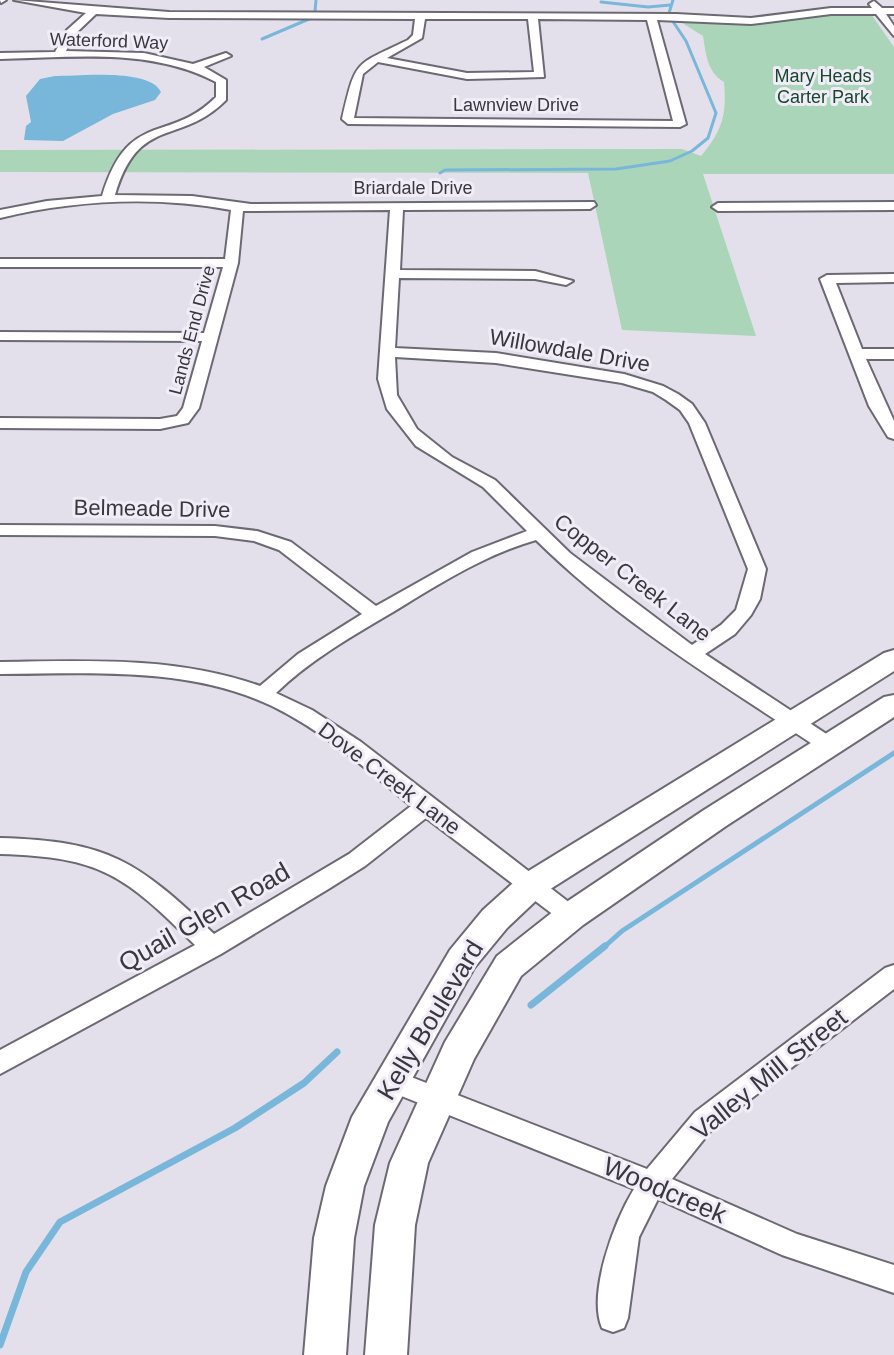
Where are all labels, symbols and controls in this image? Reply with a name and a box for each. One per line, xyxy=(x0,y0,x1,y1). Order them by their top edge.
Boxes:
street label: Waterford Way xyxy=(49,29,169,53)
park label: Mary Heads Carter Park xyxy=(774,66,872,107)
street label: Lawnview Drive xyxy=(453,95,579,115)
street label: Briardale Drive xyxy=(353,178,473,198)
street label: Lands End Drive xyxy=(165,263,219,397)
street label: Willowdale Drive xyxy=(488,324,652,377)
street label: Belmeade Drive xyxy=(74,495,230,522)
street label: Copper Creek Lane xyxy=(549,508,716,646)
street label: Dove Creek Lane xyxy=(314,717,466,840)
street label: Quail Glen Road xyxy=(113,856,295,978)
street label: Kelly Boulevard xyxy=(371,935,489,1105)
street label: Valley Mill Street xyxy=(685,1002,854,1146)
street label: Woodcreek xyxy=(599,1151,732,1230)

